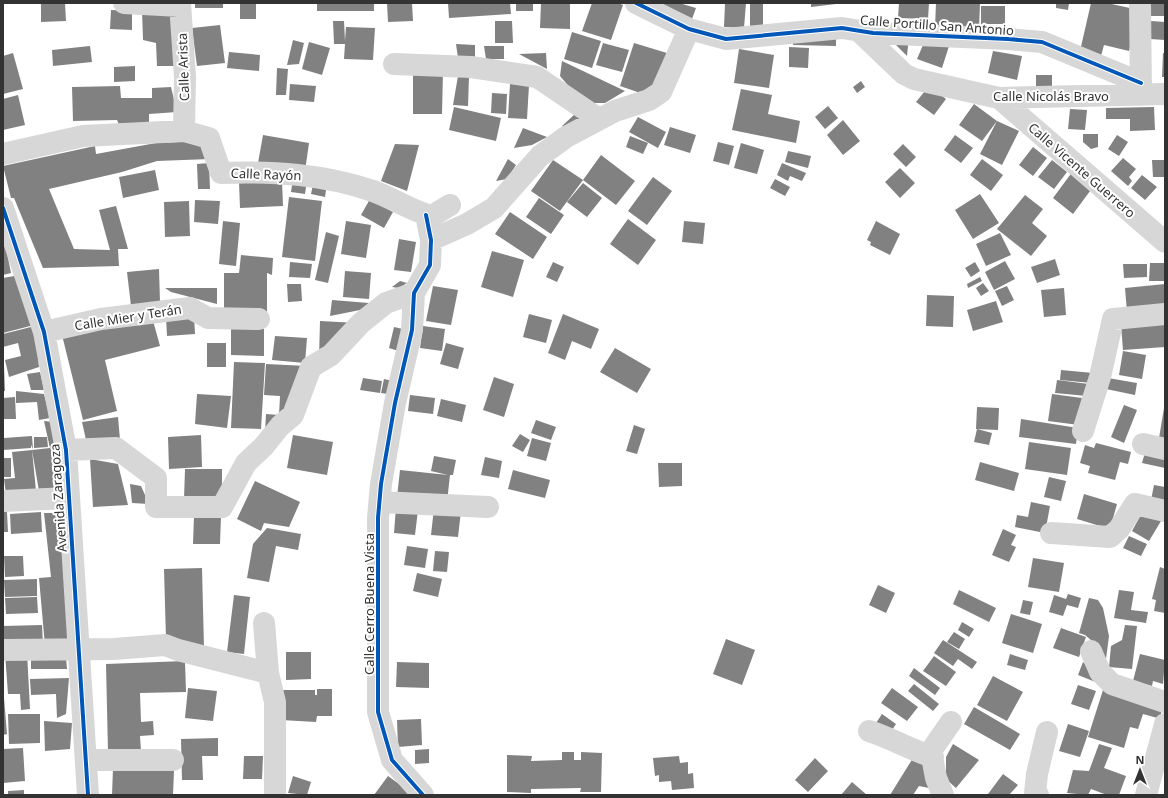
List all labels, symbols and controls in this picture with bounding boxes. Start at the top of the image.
street label: Calle Portillo San Antonio [860,11,1015,39]
street label: Calle Arista [173,33,193,101]
street label: Calle Nicolás Bravo [993,87,1109,105]
street label: Calle Vicente Guerrero [1025,118,1140,222]
street label: Calle Rayón [230,164,302,184]
street label: Calle Mier y Terán [73,300,183,334]
street label: Avenida Zaragoza [45,443,71,553]
street label: Calle Cerro Buena Vista [360,533,378,675]
north arrow [1120,750,1160,790]
text: N [1136,752,1144,767]

